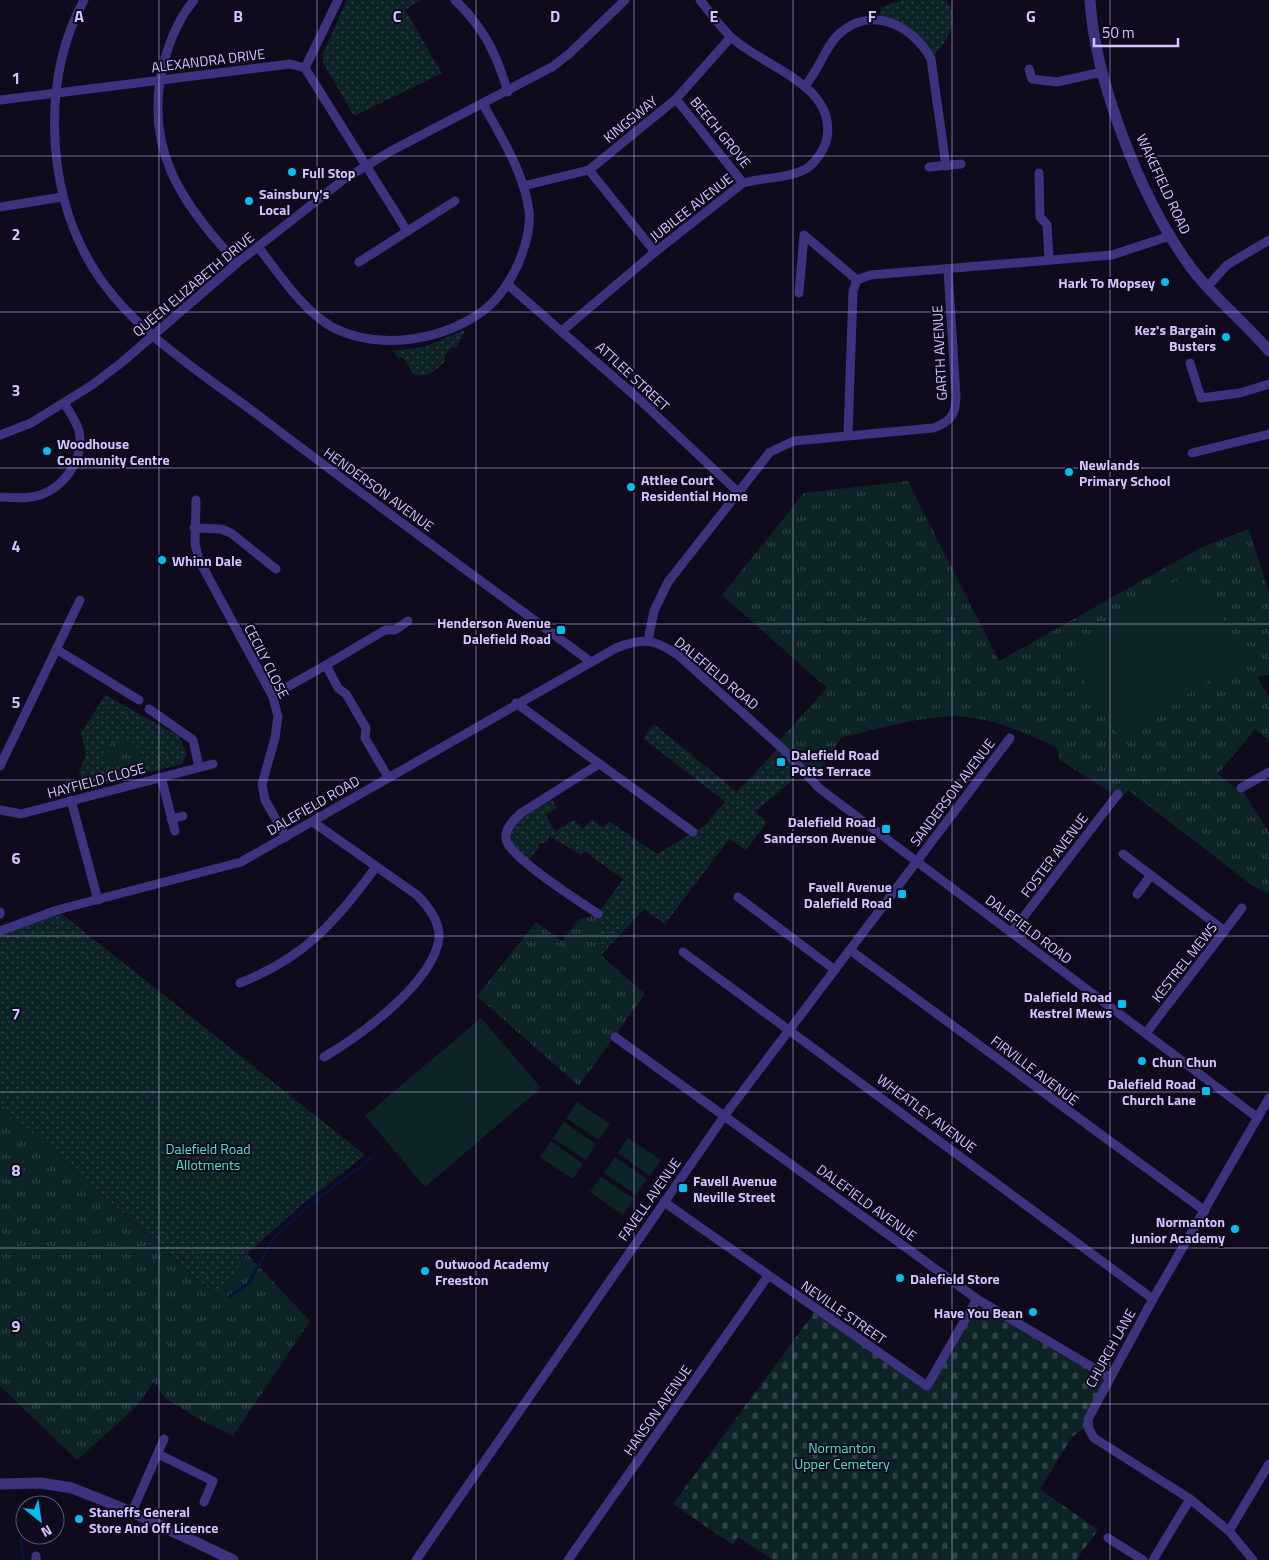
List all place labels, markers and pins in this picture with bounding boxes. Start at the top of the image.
place label: Full Stop [302,162,356,183]
marker: Full Stop [286,166,298,178]
place label: Sainsbury's Local [259,183,330,220]
marker: Sainsbury's Local [243,195,255,207]
place label: Hark To Mopsey [1058,272,1155,293]
marker: Hark To Mopsey [1159,276,1171,288]
place label: Kez's Bargain Busters [1135,319,1216,356]
marker: Kez's Bargain Busters [1220,331,1232,343]
place label: Woodhouse Community Centre [57,433,170,470]
marker: Woodhouse Community Centre [41,445,53,457]
place label: Newlands Primary School [1079,454,1171,491]
marker: Newlands Primary School [1063,466,1075,478]
place label: Attlee Court Residential Home [641,469,748,506]
marker: Attlee Court Residential Home [625,481,637,493]
place label: Whinn Dale [172,550,242,571]
marker: Whinn Dale [156,554,168,566]
place label: Henderson Avenue Dalefield Road [437,612,551,649]
marker: Henderson Avenue Dalefield Road [555,624,567,636]
place label: Dalefield Road Potts Terrace [791,744,879,781]
marker: Dalefield Road Potts Terrace [775,756,787,768]
place label: Dalefield Road Sanderson Avenue [764,811,876,848]
marker: Dalefield Road Sanderson Avenue [880,823,892,835]
place label: Favell Avenue Dalefield Road [804,876,892,913]
marker: Favell Avenue Dalefield Road [896,888,908,900]
place label: Dalefield Road Kestrel Mews [1024,986,1112,1023]
marker: Dalefield Road Kestrel Mews [1116,998,1128,1010]
place label: Chun Chun [1152,1051,1217,1072]
marker: Chun Chun [1136,1055,1148,1067]
place label: Dalefield Road Church Lane [1108,1073,1196,1110]
marker: Dalefield Road Church Lane [1200,1085,1212,1097]
place label: Favell Avenue Neville Street [693,1170,777,1207]
marker: Favell Avenue Neville Street [677,1182,689,1194]
place label: Normanton Junior Academy [1131,1211,1225,1248]
marker: Normanton Junior Academy [1229,1223,1241,1235]
place label: Outwood Academy Freeston [435,1253,549,1290]
marker: Outwood Academy Freeston [419,1265,431,1277]
place label: Dalefield Store [910,1268,1000,1289]
marker: Dalefield Store [894,1272,906,1284]
place label: Have You Bean [934,1302,1023,1323]
marker: Have You Bean [1027,1306,1039,1318]
place label: Staneffs General Store And Off Licence [89,1501,218,1538]
marker: Staneffs General Store And Off Licence [73,1513,85,1525]

